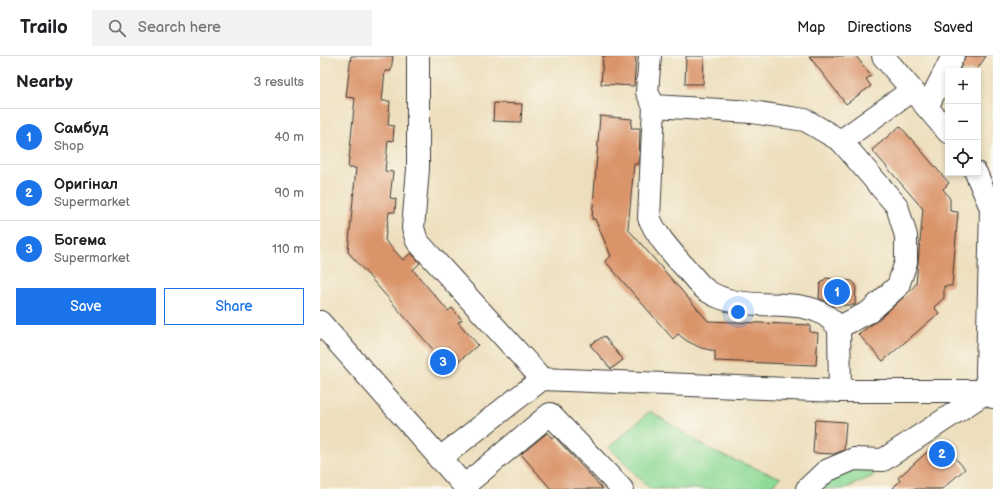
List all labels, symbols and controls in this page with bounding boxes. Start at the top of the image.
search box [92,10,372,46]
text: Trailo [20,16,68,39]
icon: search [106,17,128,39]
text: Search here [138,18,221,37]
text: Map [797,19,825,36]
text: Directions [847,19,912,36]
text: Saved [934,19,973,36]
map controls [945,68,981,176]
button: + [945,68,981,104]
text: Nearby [16,72,73,92]
text: 3 results [253,74,304,90]
button: − [945,104,981,140]
text: Самбуд [54,119,108,138]
text: 1 [26,129,32,145]
text: 40 m [274,129,304,145]
text: Shop [54,138,84,154]
button: locate [945,140,981,176]
text: Оригінал [54,175,118,194]
text: 2 [25,185,33,201]
text: 90 m [275,185,304,201]
text: Supermarket [54,194,130,210]
text: Богема [54,231,106,250]
text: 3 [25,241,33,257]
text: 110 m [272,241,304,257]
text: Supermarket [54,250,130,266]
pin: 1 [824,277,850,307]
button: Save [16,288,156,325]
button: Share [164,288,304,325]
your location [728,302,748,322]
pin: 3 [430,347,456,377]
pin: 2 [929,439,955,469]

